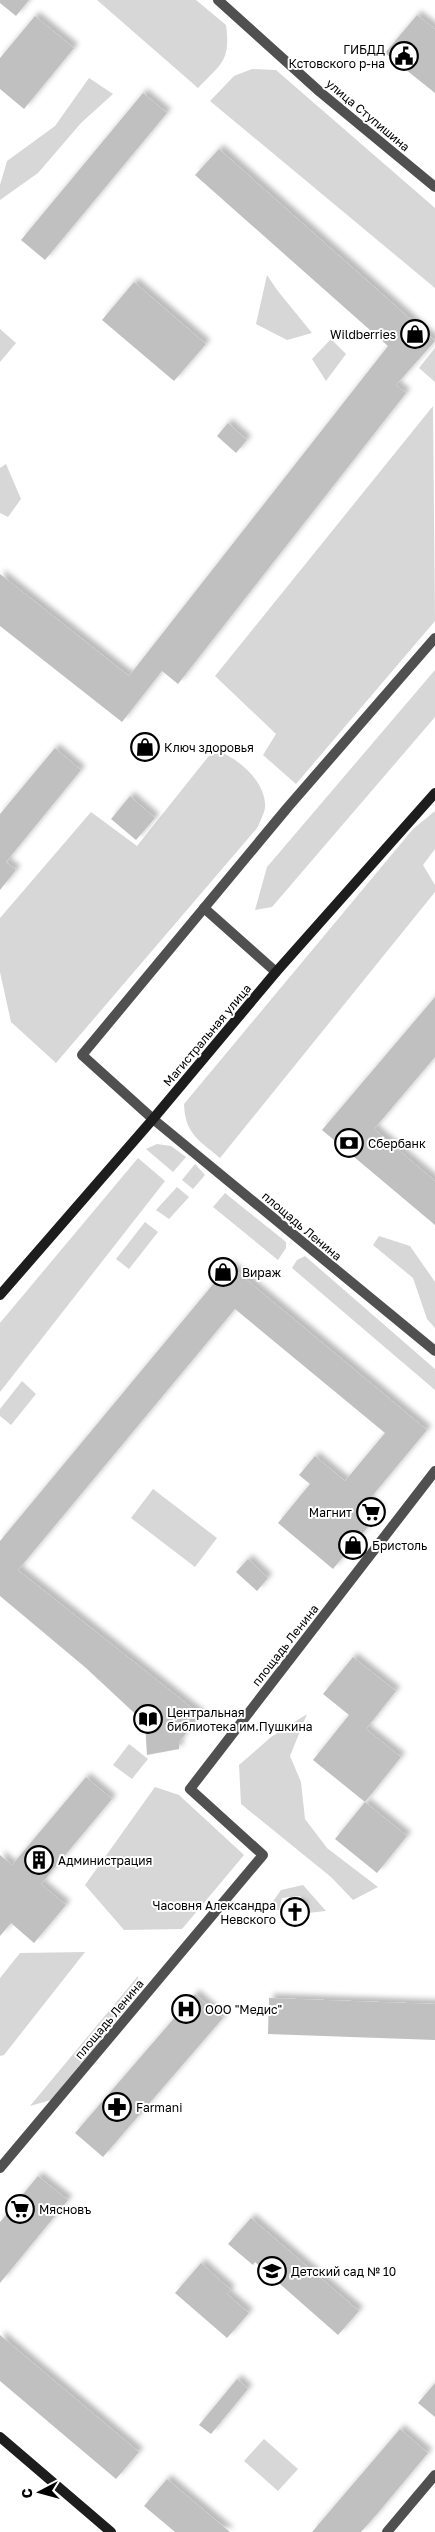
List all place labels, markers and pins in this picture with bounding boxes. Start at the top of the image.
public building icon: ГИБДД Кстовского р-на [389,41,419,71]
place label: ГИБДД Кстовского р-на [289,42,385,71]
shop icon: Wildberries [400,319,430,349]
place label: Wildberries [330,327,396,342]
shop icon: Ключ здоровья [130,732,160,762]
place label: Ключ здоровья [164,740,254,755]
bank icon: Сбербанк [334,1128,364,1158]
place label: Сбербанк [368,1136,426,1151]
shop icon: Вираж [208,1257,238,1287]
place label: Вираж [242,1265,282,1280]
supermarket icon: Магнит [356,1497,386,1527]
place label: Магнит [309,1505,352,1520]
shop icon: Бристоль [338,1530,368,1560]
place label: Бристоль [372,1538,427,1553]
library icon: Центральная библиотека им.Пушкина [133,1704,163,1734]
place label: Центральная библиотека им.Пушкина [167,1705,313,1734]
building icon: Администрация [24,1845,54,1875]
place label: Администрация [58,1853,152,1868]
church icon: Часовня Александра Невского [280,1897,310,1927]
place label: Часовня Александра Невского [153,1898,276,1927]
hospital icon: ООО "Медис" [171,1994,201,2024]
place label: ООО "Медис" [205,2002,282,2017]
pharmacy icon: Farmani [102,2092,132,2122]
place label: Farmani [136,2100,182,2115]
supermarket icon: Мясновъ [5,2194,35,2224]
place label: Мясновъ [39,2202,91,2217]
school or university icon: Детский сад № 10 [257,2256,287,2286]
place label: Детский сад № 10 [291,2264,396,2279]

